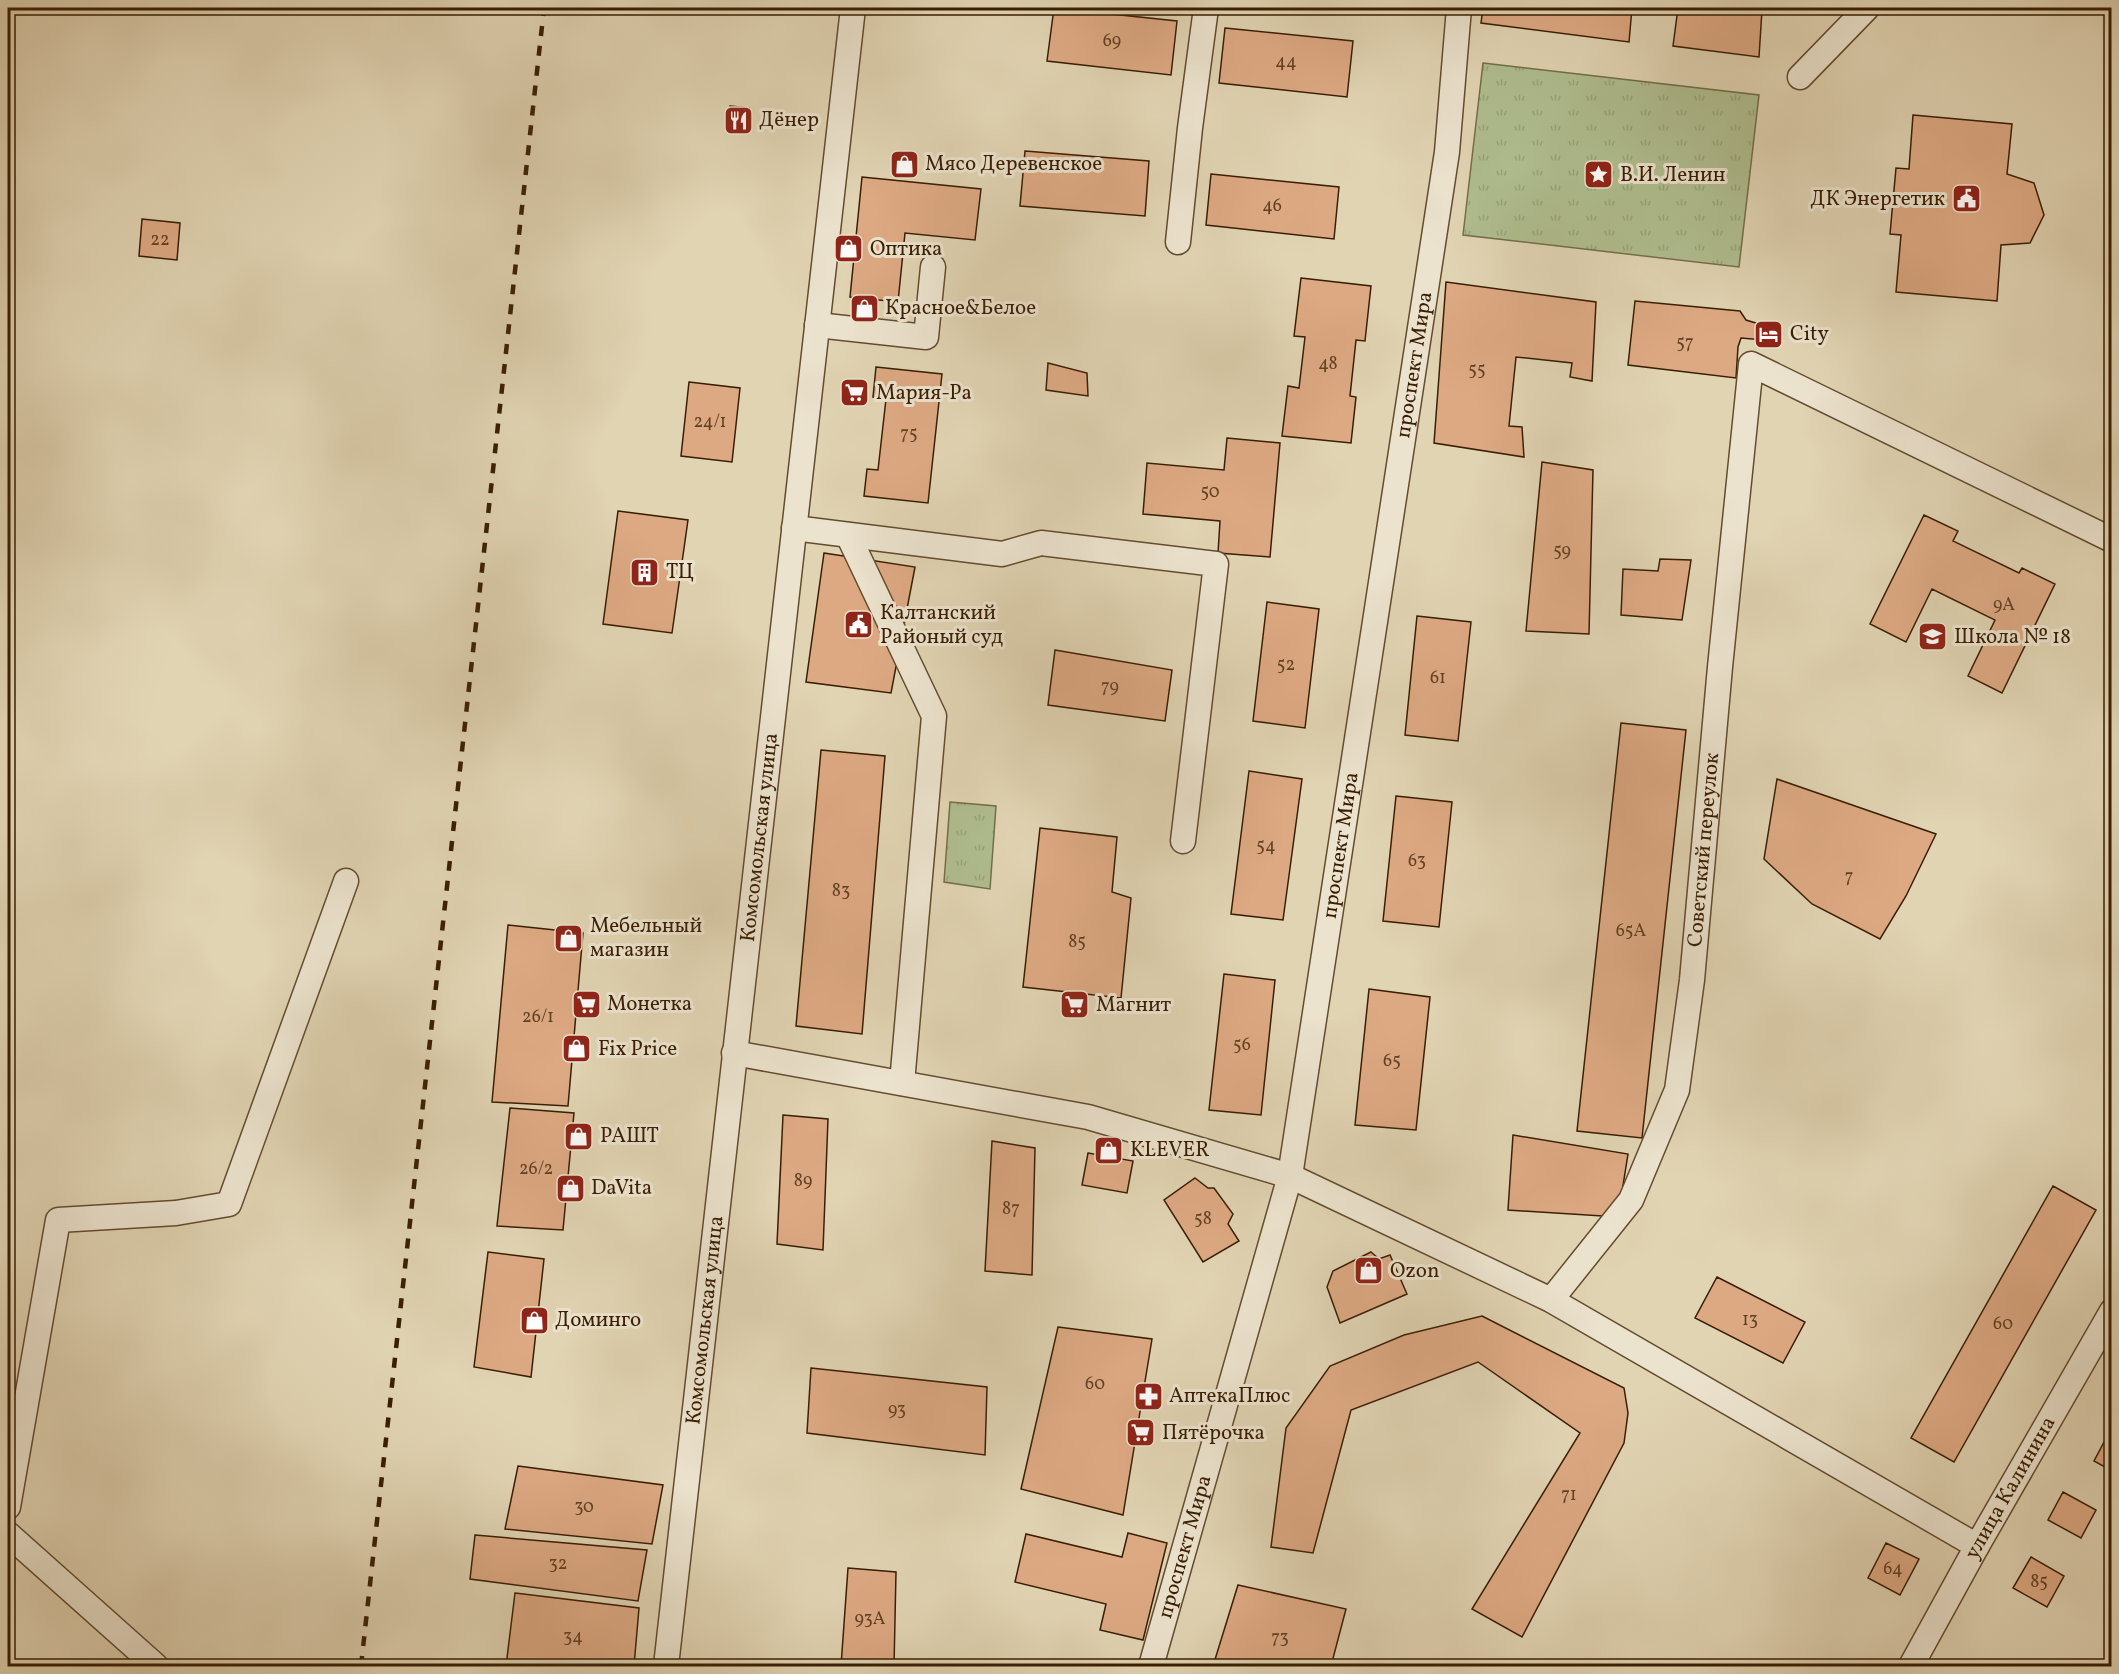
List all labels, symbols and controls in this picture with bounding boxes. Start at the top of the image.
house number: 69 [1103,29,1121,54]
house number: 44 [1275,50,1297,75]
restaurant icon: Дёнер [722,104,754,136]
place label: Дёнер [759,106,819,135]
shop icon: Мясо Деревенское [888,148,920,180]
place label: Мясо Деревенское [925,150,1102,179]
place icon: В.И. Ленин [1583,159,1615,191]
place label: В.И. Ленин [1620,161,1726,190]
public building icon: ДК Энергетик [1950,183,1982,215]
place label: ДК Энергетик [1810,185,1945,214]
house number: 46 [1262,194,1282,219]
house number: 22 [150,228,170,253]
shop icon: Оптика [833,233,865,265]
place label: Оптика [870,235,942,264]
street label: проспект Мира [1389,290,1440,440]
shop icon: Красное&Белое [848,292,880,324]
place label: Красное&Белое [885,294,1036,323]
hotel icon: City [1753,318,1785,350]
place label: City [1790,320,1829,349]
house number: 57 [1676,331,1694,356]
house number: 48 [1318,352,1338,377]
house number: 55 [1468,358,1486,383]
supermarket icon: Мария-Ра [839,377,871,409]
place label: Мария-Ра [876,379,972,408]
house number: 24/1 [694,410,726,435]
house number: 75 [900,422,918,447]
house number: 50 [1200,480,1220,505]
house number: 59 [1553,539,1571,564]
building icon: ТЦ [629,556,661,588]
place label: ТЦ [666,558,694,587]
house number: 9А [1993,593,2015,618]
place label: Калтанский Районый суд [880,599,1003,652]
public building icon: Калтанский Районый суд [843,609,875,641]
school or university icon: Школа № 18 [1917,621,1949,653]
place label: Школа № 18 [1954,623,2071,652]
house number: 52 [1277,653,1295,678]
house number: 61 [1430,666,1446,691]
house number: 79 [1101,675,1119,700]
street label: Комсомольская улица [733,731,786,943]
street label: Советский переулок [1681,751,1727,948]
street label: проспект Мира [1315,770,1366,920]
house number: 54 [1256,834,1276,859]
house number: 63 [1408,849,1426,874]
house number: 7 [1845,865,1853,890]
house number: 83 [832,879,850,904]
place label: Мебельный магазин [590,912,702,965]
house number: 65А [1616,919,1647,944]
shop icon: Мебельный магазин [553,922,585,954]
house number: 85 [1068,930,1086,955]
supermarket icon: Монетка [570,988,602,1020]
supermarket icon: Магнит [1059,989,1091,1021]
place label: Монетка [607,990,692,1019]
place label: Магнит [1096,991,1172,1020]
house number: 26/1 [522,1005,554,1030]
shop icon: Fix Price [561,1033,593,1065]
house number: 56 [1233,1033,1251,1058]
place label: Fix Price [598,1035,677,1064]
house number: 65 [1383,1049,1401,1074]
shop icon: РАШТ [563,1120,595,1152]
place label: РАШТ [600,1122,659,1151]
shop icon: KLEVER [1093,1134,1125,1166]
place label: KLEVER [1130,1136,1210,1165]
house number: 26/2 [519,1157,553,1182]
house number: 89 [794,1169,812,1194]
shop icon: DaVita [554,1172,586,1204]
place label: DaVita [591,1174,652,1203]
house number: 87 [1002,1197,1020,1222]
house number: 58 [1194,1207,1212,1232]
street label: Комсомольская улица [679,1214,731,1426]
shop icon: Ozon [1353,1255,1385,1287]
place label: Ozon [1390,1257,1440,1286]
shop icon: Доминго [518,1304,550,1336]
place label: Доминго [555,1306,641,1335]
house number: 13 [1742,1308,1758,1333]
house number: 60 [1993,1312,2013,1337]
house number: 60 [1085,1372,1105,1397]
pharmacy icon: АптекаПлюс [1132,1380,1164,1412]
place label: АптекаПлюс [1169,1382,1290,1411]
house number: 93 [888,1398,906,1423]
street label: улица Калинина [1958,1411,2063,1565]
supermarket icon: Пятёрочка [1125,1417,1157,1449]
place label: Пятёрочка [1162,1419,1265,1448]
street label: проспект Мира [1151,1472,1219,1622]
house number: 71 [1561,1483,1577,1508]
house number: 30 [574,1495,594,1520]
house number: 32 [549,1552,567,1577]
house number: 64 [1883,1557,1903,1582]
house number: 85 [2030,1570,2048,1595]
house number: 93А [855,1607,886,1632]
house number: 34 [563,1625,583,1650]
house number: 73 [1271,1626,1289,1651]

